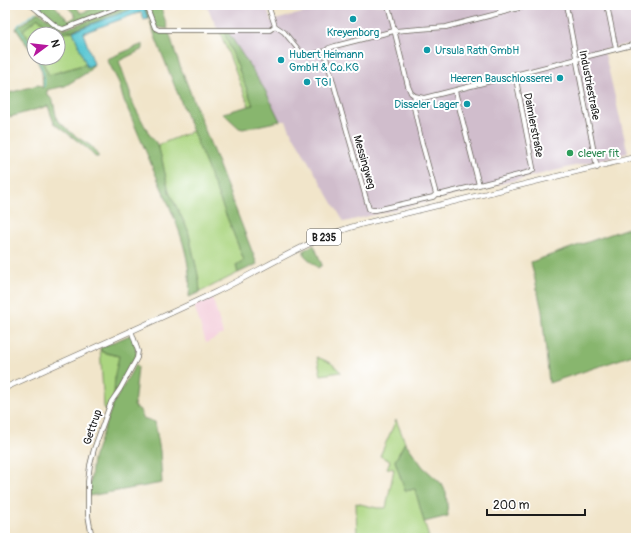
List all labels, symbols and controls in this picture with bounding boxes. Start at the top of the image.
marker: Kreyenborg [348,14,358,24]
north arrow [26,26,66,66]
place label: Kreyenborg [327,26,380,39]
text: N [48,38,63,49]
place label: Ursula Rath GmbH [435,44,519,57]
marker: Ursula Rath GmbH [422,45,432,55]
place label: Hubert Heimann GmbH & Co.KG [289,48,364,74]
street label: Industriestraße [576,49,603,122]
marker: Hubert Heimann GmbH & Co.KG [276,55,286,65]
place label: Heeren Bauschlosserei [450,72,552,85]
marker: Heeren Bauschlosserei [555,73,565,83]
place label: TGI [315,76,332,89]
marker: TGI [302,77,312,87]
street label: Daimlerstraße [521,92,546,159]
place label: Disseler Lager [394,98,459,111]
marker: Disseler Lager [462,99,472,109]
street label: Messingweg [351,134,378,191]
place label: clever fit [578,147,620,160]
marker: clever fit [565,148,575,158]
road number: B 235 [307,229,341,245]
street label: Gettrup [80,408,105,446]
scale bar [487,491,585,517]
text: 200 m [493,498,530,513]

